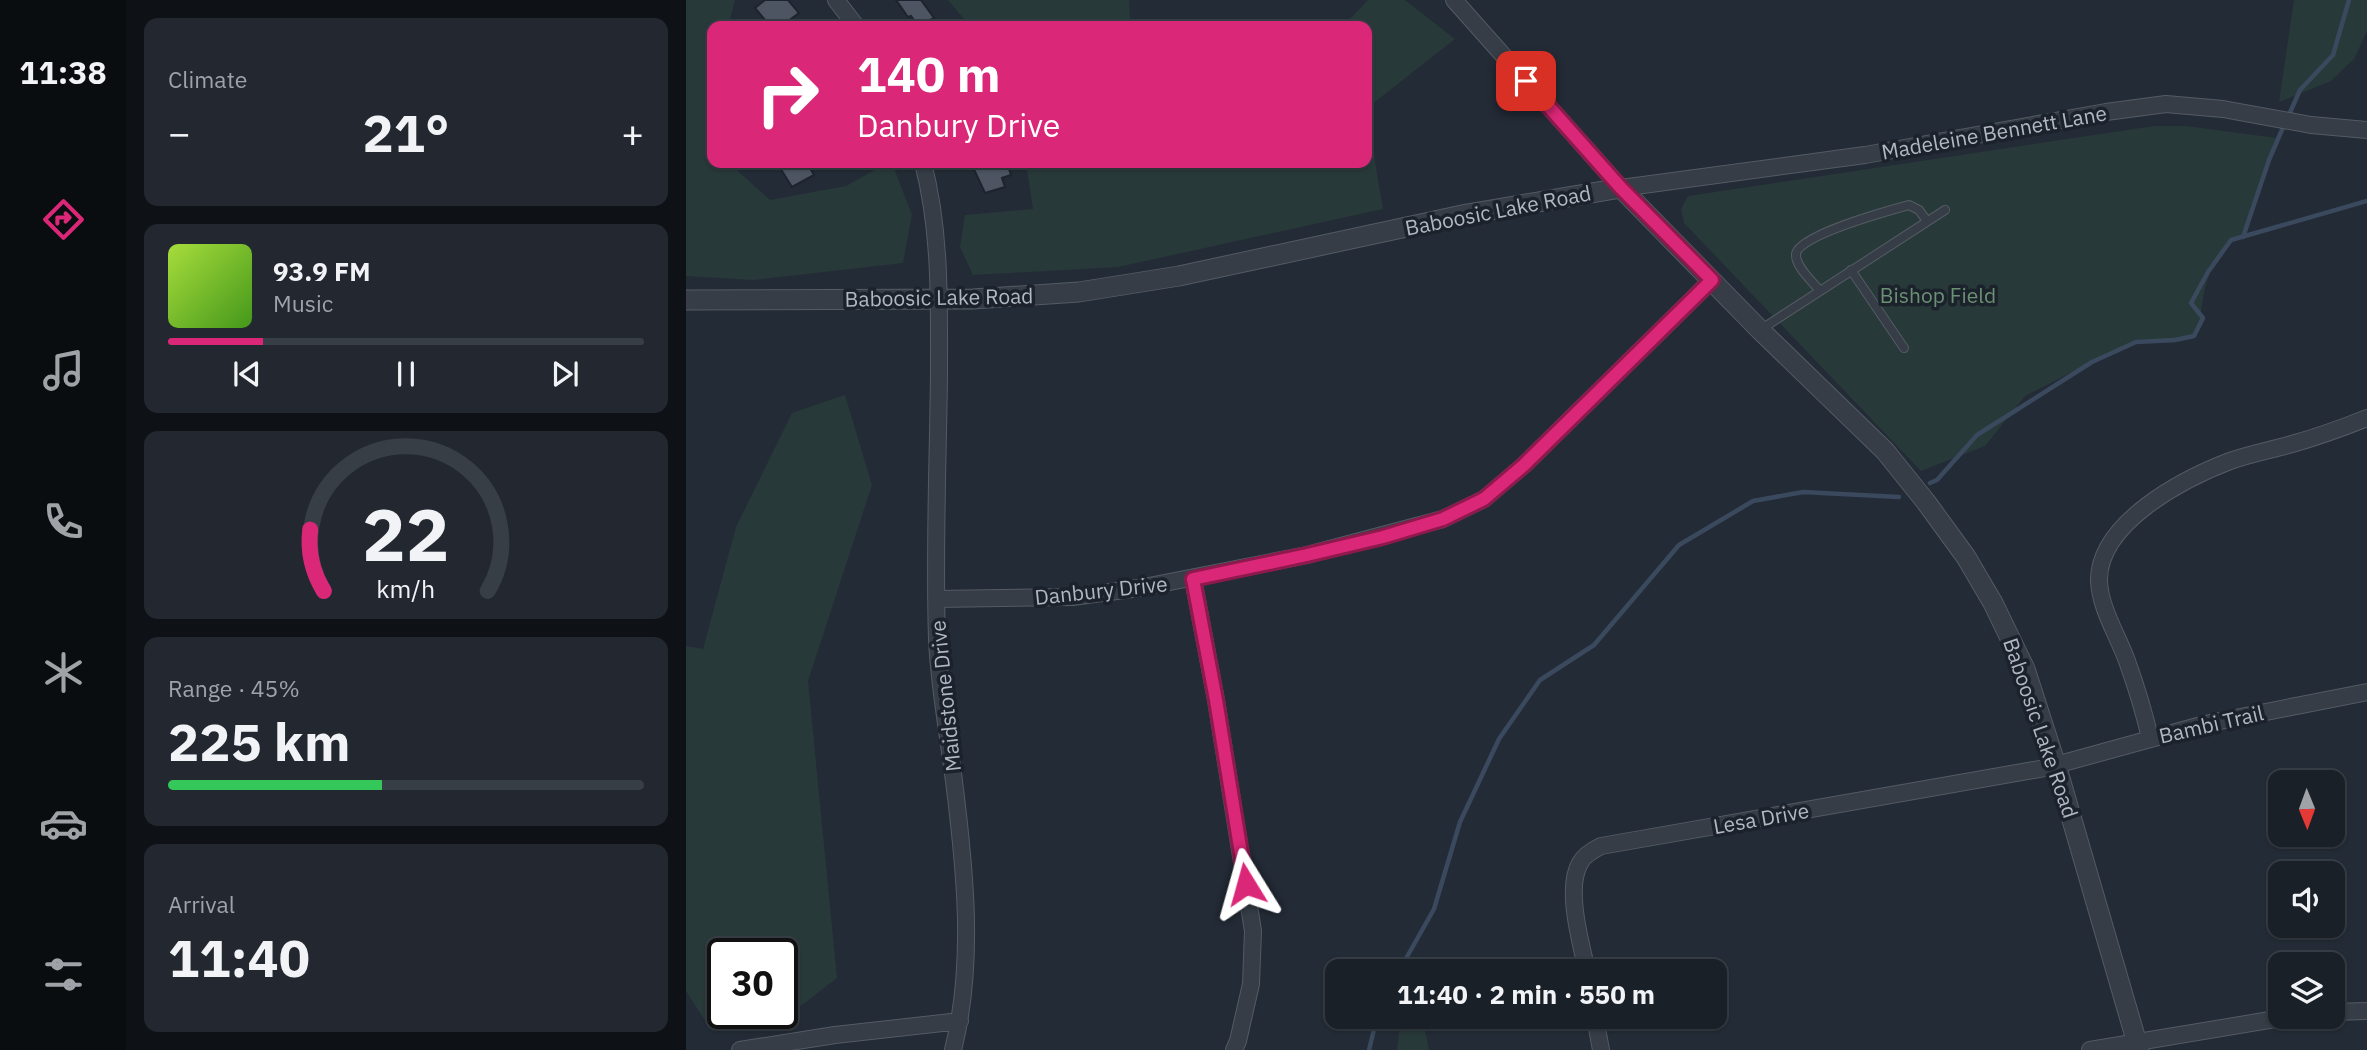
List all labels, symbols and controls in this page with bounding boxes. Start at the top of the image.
text: 140 m [857,42,1001,105]
icon: right [742,49,833,140]
text: 11:38 [19,51,107,93]
pin [1496,51,1556,111]
icon: arrive [1507,62,1545,100]
text: Climate [168,64,247,94]
street label: Madeleine Bennett Lane [1879,98,2109,166]
text: 21° [363,99,449,166]
text: Danbury Drive [857,104,1060,146]
text: − [168,108,191,157]
text: + [621,108,644,157]
street label: Baboosic Lake Road [1403,178,1593,242]
icon: directions [39,195,88,244]
text: 93.9 FM [273,254,371,288]
street label: Baboosic Lake Road [844,281,1034,313]
park label: Bishop Field [1880,281,1996,309]
text: Music [273,288,333,318]
icon: music [39,346,88,395]
icon: previous [228,355,266,393]
icon: pause [387,355,425,393]
icon: next [546,355,584,393]
text: 22 [362,486,450,581]
icon: phone [39,497,88,546]
street label: Danbury Drive [1033,569,1169,611]
text: km/h [377,572,435,605]
street label: Maidstone Drive [923,619,967,773]
street label: Baboosic Lake Road [1997,634,2085,822]
icon: climate [39,648,88,697]
text: Range · 45% [168,673,300,703]
street label: Bambi Trail [2156,698,2266,750]
text: 225 km [168,708,350,775]
north arrow [2268,770,2345,847]
map controls [2268,770,2345,1029]
street label: Lesa Drive [1711,796,1811,840]
icon: car [39,799,88,848]
position arrow [1209,847,1283,921]
button: sound [2268,861,2345,938]
text: Arrival [168,889,235,919]
text: 11:40 [168,924,310,991]
speed limit sign: 30 [707,938,798,1029]
icon: filters [39,950,88,999]
button: layers [2268,952,2345,1029]
text: 11:40 · 2 min · 550 m [1397,977,1655,1011]

